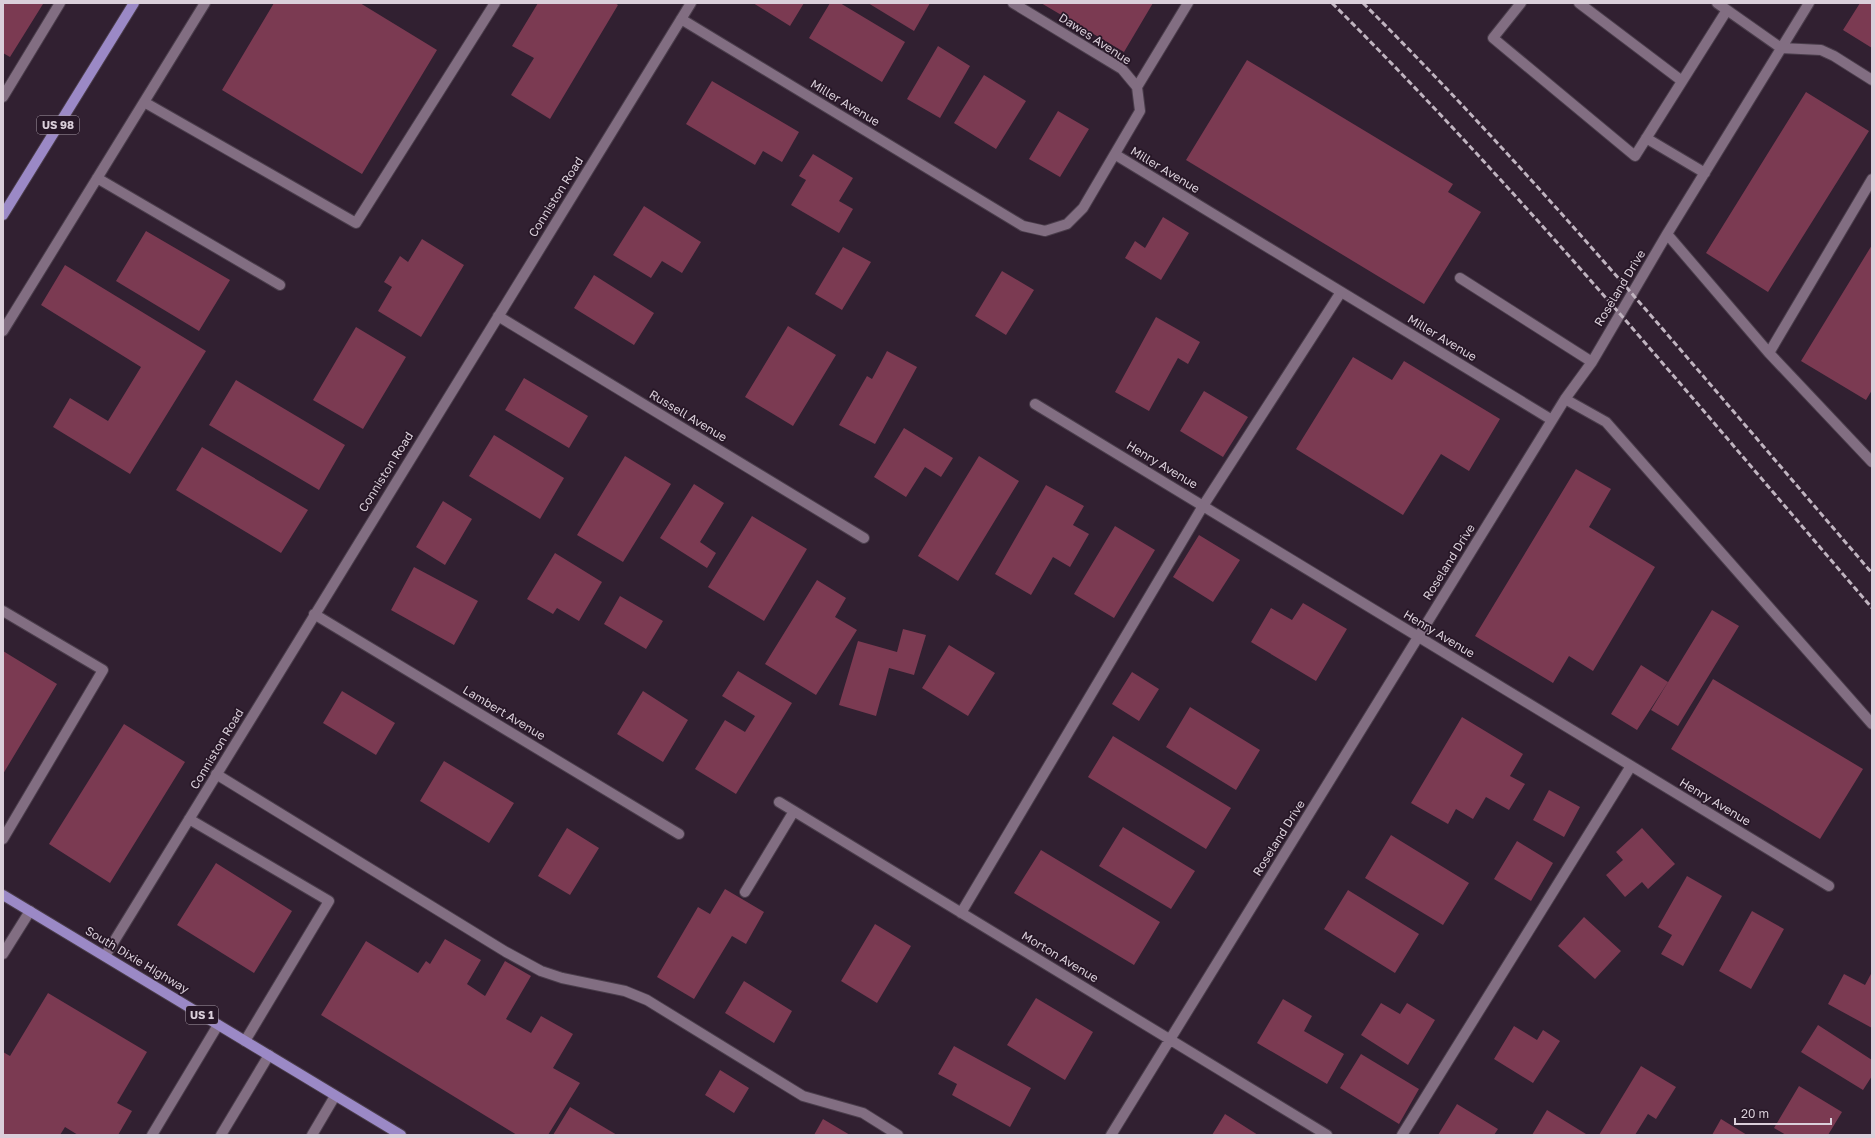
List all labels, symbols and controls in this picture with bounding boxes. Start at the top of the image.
street label: Dawes Avenue [1056,10,1134,68]
street label: Miller Avenue [808,76,883,129]
road number: US 98 [37,116,79,134]
street label: Miller Avenue [1128,143,1203,196]
street label: Conniston Road [525,154,586,240]
street label: Roseland Drive [1591,247,1648,329]
street label: Miller Avenue [1405,311,1480,364]
street label: Russell Avenue [647,387,730,445]
street label: Conniston Road [355,429,416,515]
street label: Henry Avenue [1124,437,1201,492]
street label: Roseland Drive [1419,521,1478,602]
street label: Henry Avenue [1401,606,1478,661]
street label: Lambert Avenue [460,682,548,743]
street label: Conniston Road [187,706,247,792]
street label: Henry Avenue [1677,774,1754,829]
street label: Roseland Drive [1249,797,1308,878]
street label: South Dixie Highway [83,923,192,997]
street label: Morton Avenue [1019,928,1102,985]
road number: US 1 [186,1006,218,1024]
scale bar [1735,1100,1831,1126]
text: 20 m [1741,1106,1769,1121]

